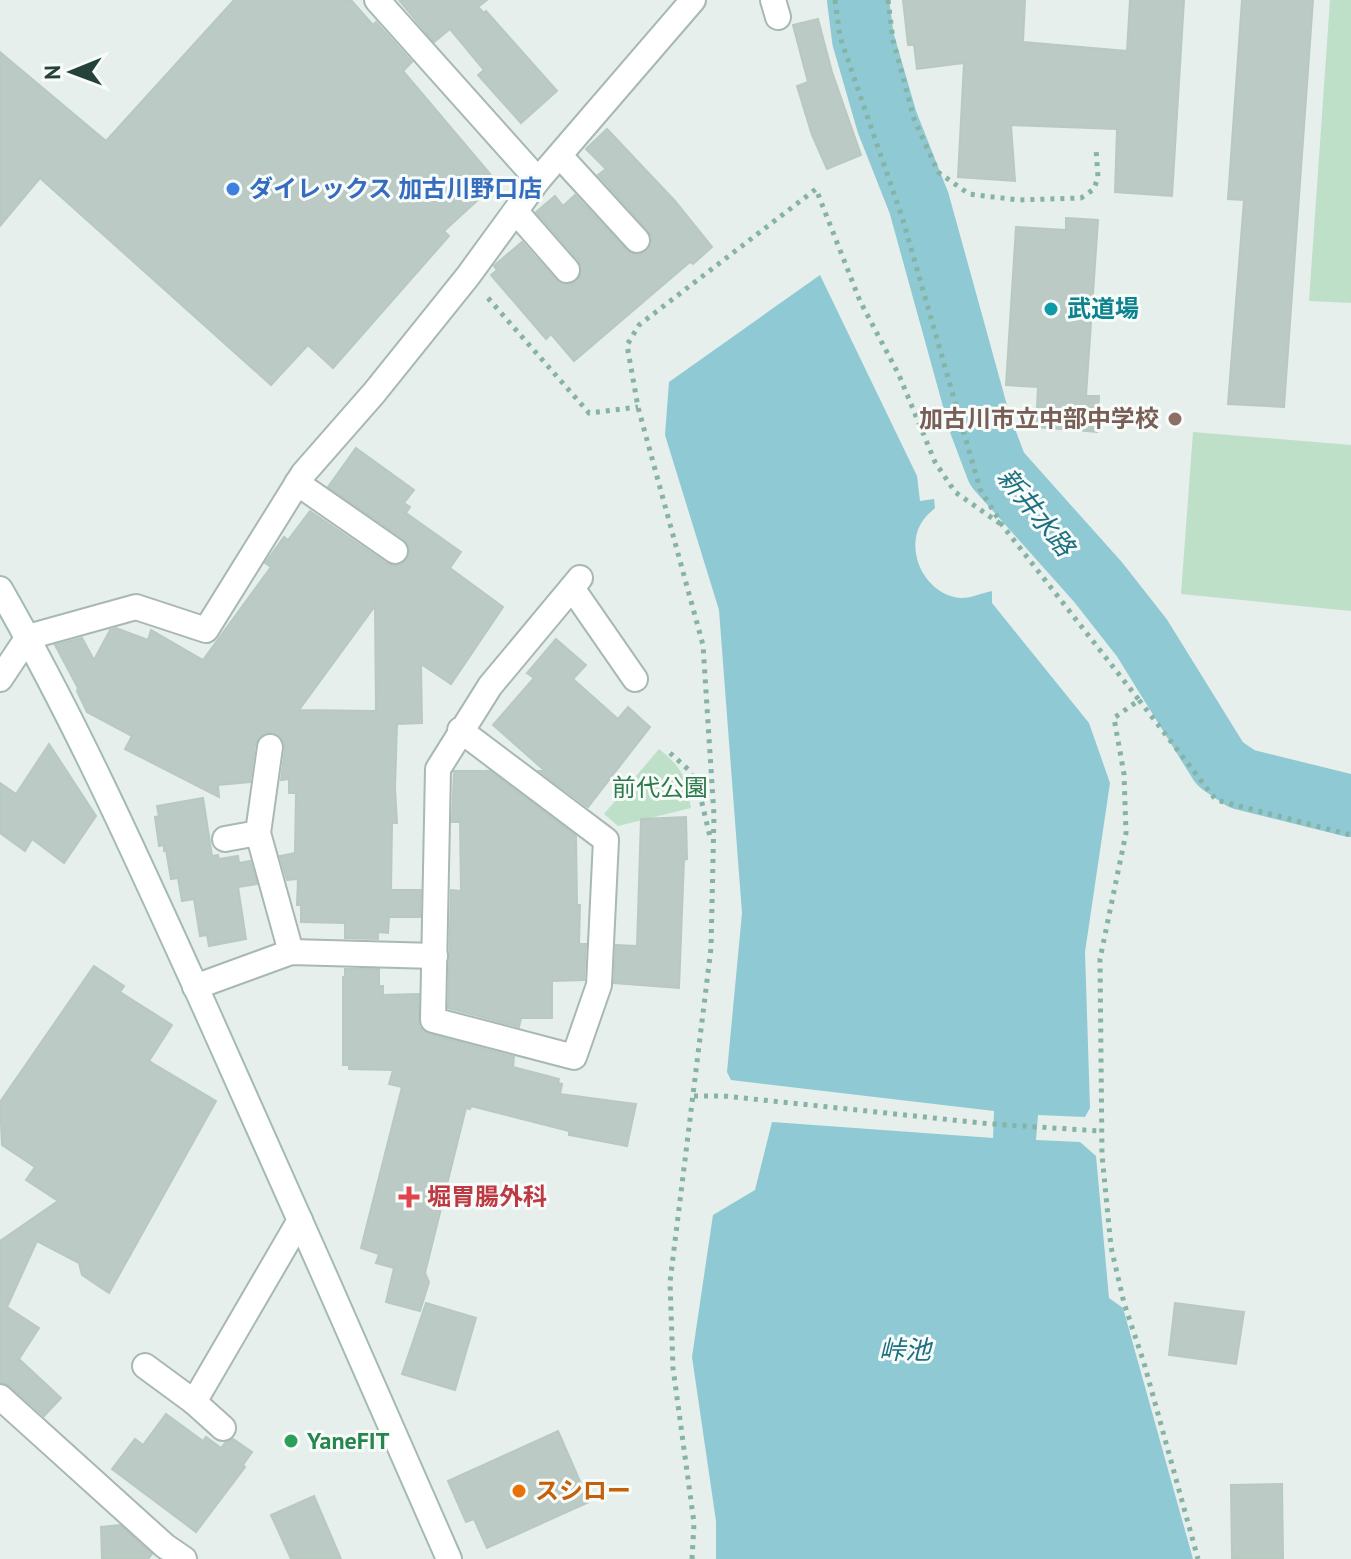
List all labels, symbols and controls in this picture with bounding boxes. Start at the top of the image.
north arrow [32,32,112,112]
text: N [38,65,66,80]
place label: ダイレックス 加古川野口店 [249,173,542,204]
marker: ダイレックス 加古川野口店 [224,180,242,198]
place label: 武道場 [1067,293,1139,324]
marker: 武道場 [1042,300,1060,318]
place label: 加古川市立中部中学校 [919,403,1159,434]
marker: 加古川市立中部中学校 [1166,410,1184,428]
water label: 新井水路 [991,461,1083,564]
park label: 前代公園 [612,772,708,803]
place label: 堀胃腸外科 [427,1181,547,1212]
marker: 堀胃腸外科 [398,1186,420,1208]
water label: 峠池 [879,1333,934,1366]
place label: YaneFIT [306,1425,390,1456]
marker: YaneFIT [282,1432,300,1450]
place label: スシロー [535,1475,631,1506]
marker: スシロー [510,1482,528,1500]

